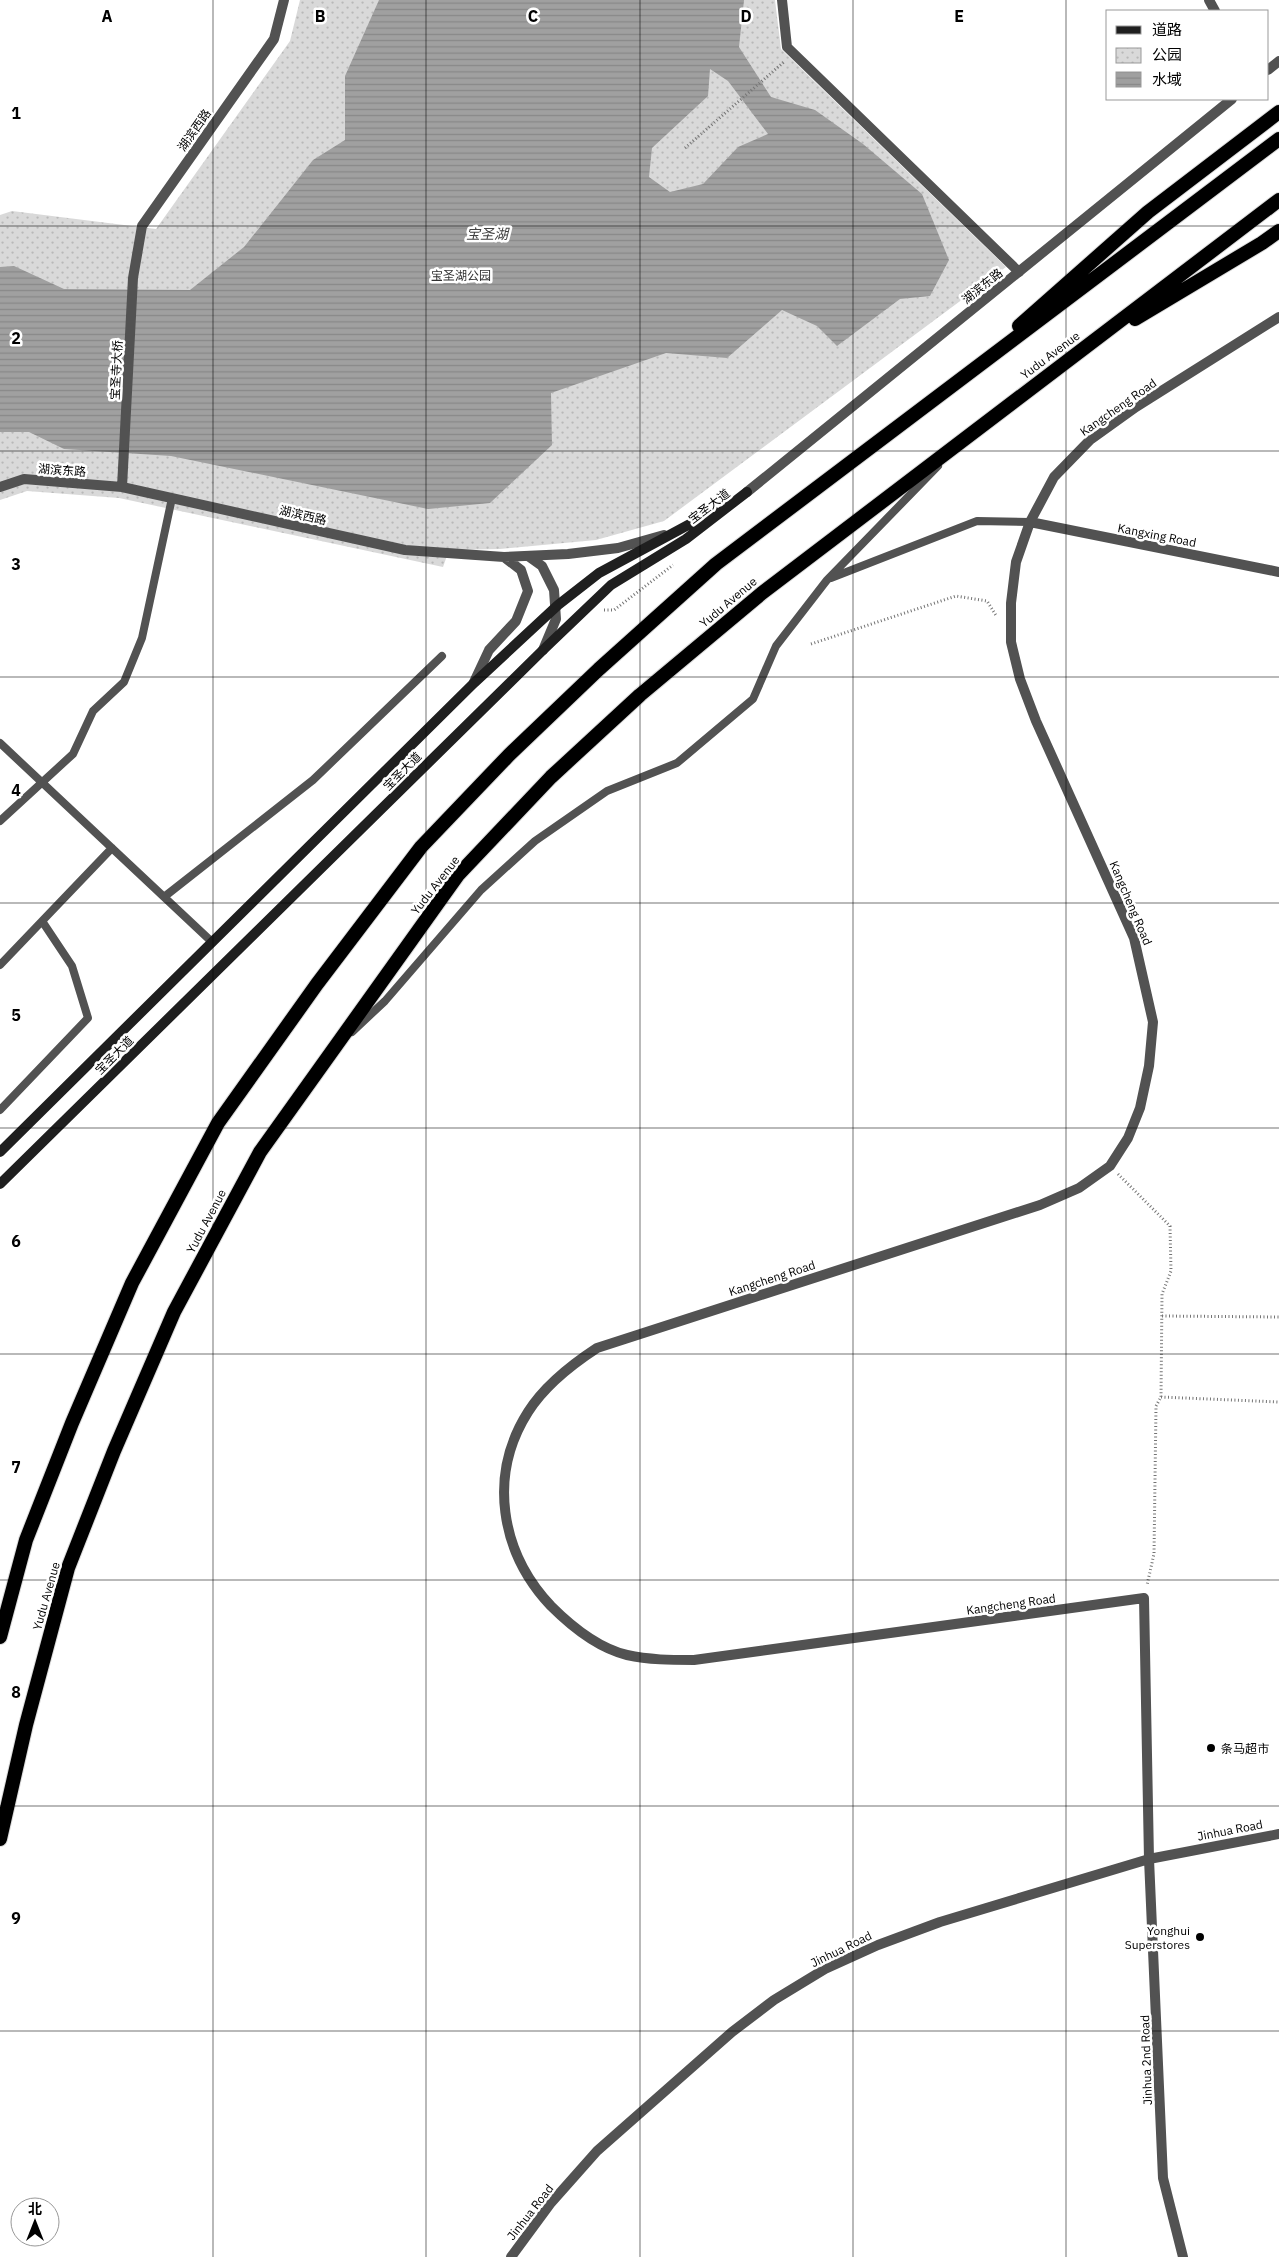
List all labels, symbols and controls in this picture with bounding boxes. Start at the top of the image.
text: A [102,6,113,26]
text: B [315,6,326,26]
text: C [528,6,538,26]
text: D [740,6,752,26]
text: E [954,6,964,26]
legend [1106,10,1269,100]
text: 道路 [1152,20,1182,39]
text: 公园 [1152,45,1182,64]
text: 水域 [1152,70,1182,89]
text: 1 [11,103,21,123]
street label: 湖滨西路 [174,106,214,154]
water label: 宝圣湖 [466,225,510,243]
street label: 湖滨东路 [959,265,1005,307]
park label: 宝圣湖公园 [431,268,491,283]
text: 2 [11,328,21,348]
street label: Yudu Avenue [1017,328,1083,382]
street label: 宝圣寺大桥 [107,340,125,400]
street label: Kangcheng Road [1077,375,1159,439]
street label: 湖滨东路 [38,461,86,479]
street label: 宝圣大道 [685,486,733,526]
street label: 湖滨西路 [278,502,328,528]
street label: Kangxing Road [1116,520,1198,550]
text: 3 [11,554,21,574]
street label: Yudu Avenue [696,573,760,630]
street label: 宝圣大道 [380,749,424,793]
text: 4 [11,780,21,800]
street label: Yudu Avenue [407,852,463,917]
street label: Kangcheng Road [1107,859,1155,947]
text: 5 [11,1005,21,1025]
street label: 宝圣大道 [92,1033,136,1077]
street label: Yudu Avenue [183,1186,229,1256]
text: 6 [11,1231,21,1251]
street label: Kangcheng Road [727,1257,817,1299]
text: 7 [11,1457,21,1477]
street label: Yudu Avenue [29,1560,63,1632]
street label: Kangcheng Road [965,1590,1057,1618]
text: 8 [11,1682,21,1702]
place label: 条马超市 [1221,1741,1269,1756]
marker: 条马超市 [1205,1742,1217,1754]
street label: Jinhua Road [1196,1816,1264,1844]
text: 9 [11,1908,21,1928]
place label: Yonghui Superstores [1125,1923,1190,1952]
street label: Jinhua Road [808,1928,874,1970]
marker: Yonghui Superstores [1194,1931,1206,1943]
street label: Jinhua 2nd Road [1137,2015,1155,2105]
street label: Jinhua Road [504,2181,556,2243]
north arrow [10,2197,60,2247]
text: 北 [28,2200,42,2218]

